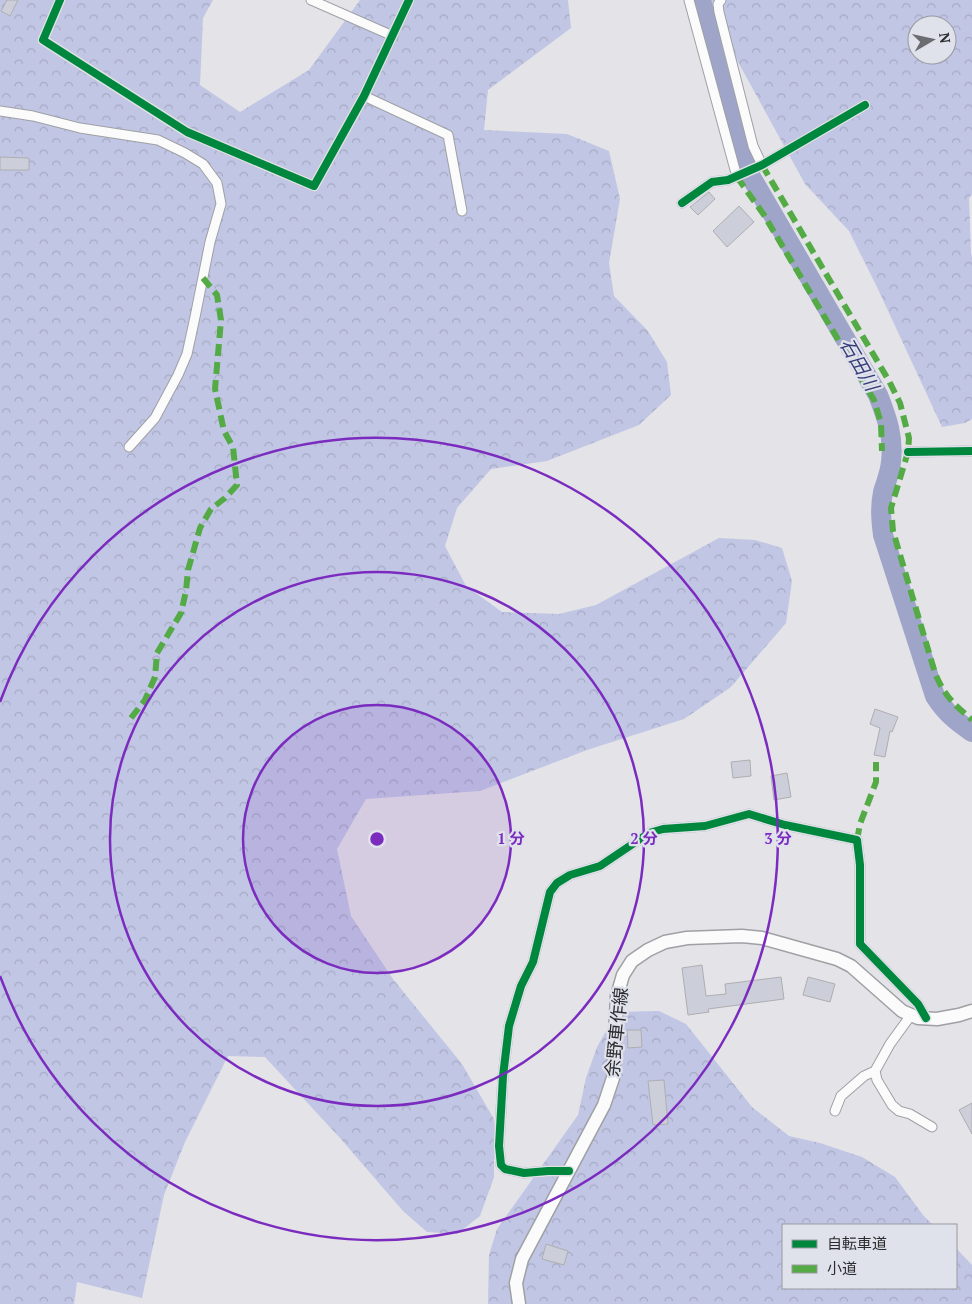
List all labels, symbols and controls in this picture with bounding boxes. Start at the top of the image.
north arrow [907,15,957,65]
text: N [935,31,956,45]
water label: 石田川 [835,333,886,397]
text: 1 分 [497,828,525,848]
text: 2 分 [630,828,658,848]
text: 3 分 [764,828,792,848]
centre of rings [368,830,386,848]
street label: 余野車作線 [599,986,633,1078]
legend [782,1224,957,1289]
text: 自転車道 [827,1233,887,1253]
text: 小道 [827,1258,857,1278]

